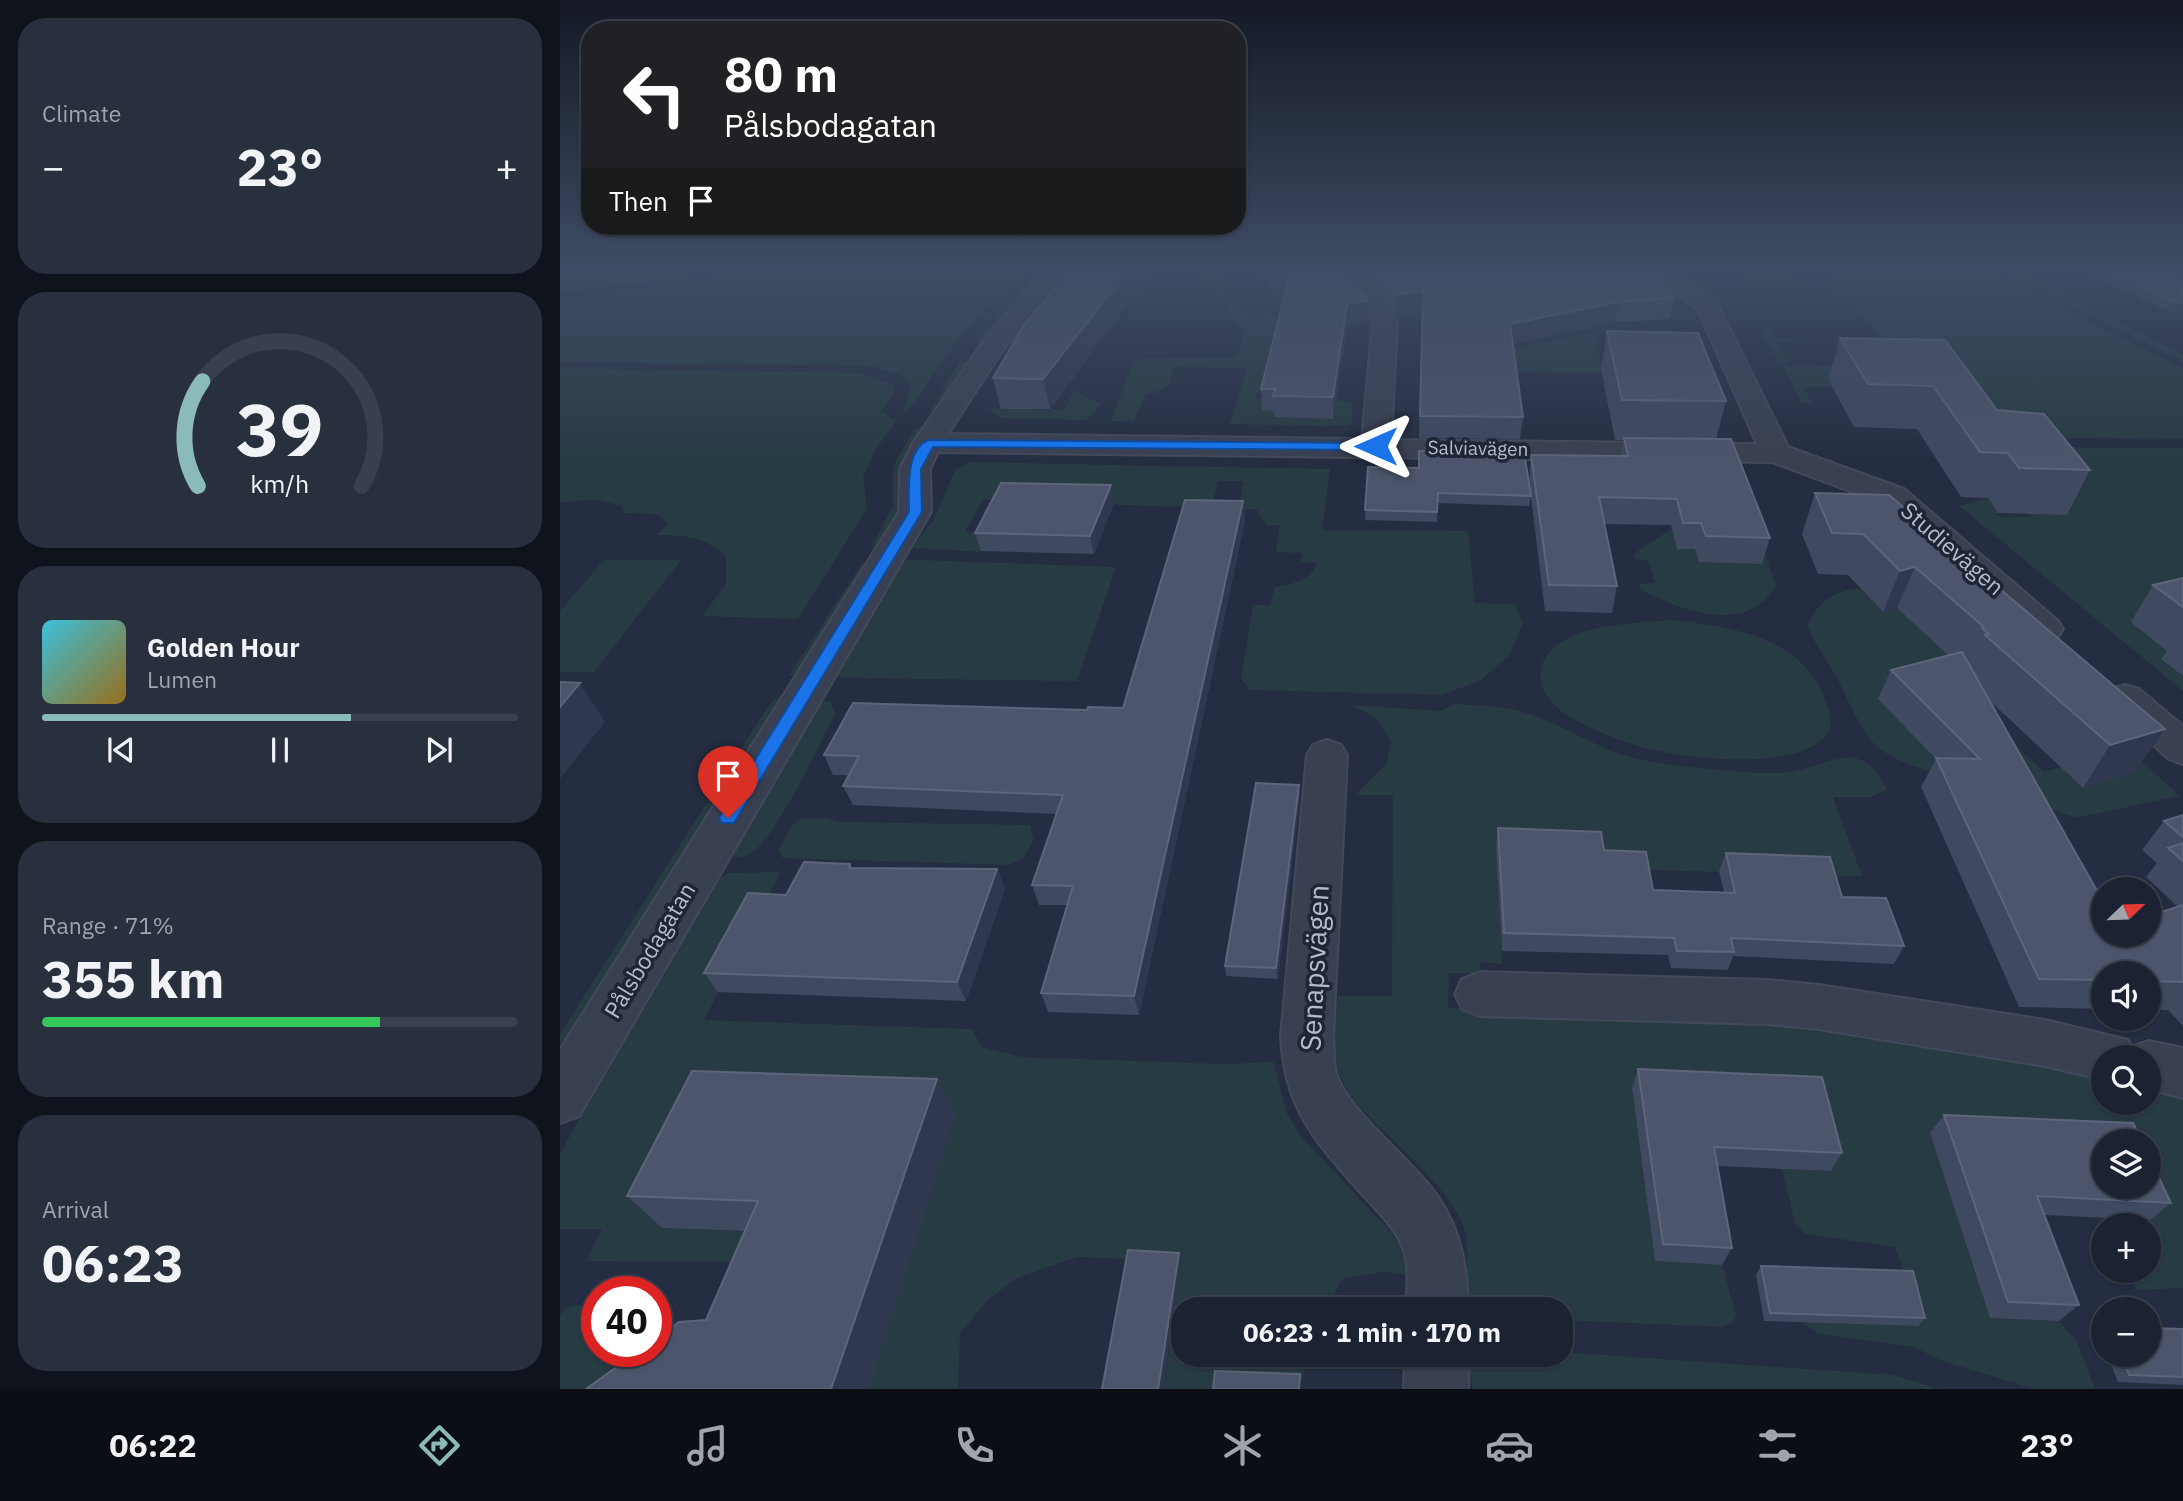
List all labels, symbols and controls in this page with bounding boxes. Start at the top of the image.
text: 80 m [724,42,838,105]
icon: left [609,49,700,140]
text: Climate [42,98,121,128]
text: Pålsbodagatan [724,104,937,146]
text: 23° [237,133,323,200]
text: − [42,142,65,191]
text: + [495,142,518,191]
icon: arrive [682,182,720,220]
text: Then [609,184,668,218]
text: 39 [236,382,324,477]
position arrow [1339,409,1413,483]
street label: Salviavägen [1427,435,1529,461]
text: km/h [251,467,309,500]
street label: Studievägen [1895,495,2011,601]
text: Golden Hour [147,630,300,664]
text: Lumen [147,664,217,694]
icon: previous [102,731,140,769]
icon: pause [261,731,299,769]
icon: next [420,731,458,769]
pin [698,746,758,818]
icon: arrive [709,757,747,795]
street label: Pålsbodagatan [597,877,701,1023]
north arrow [2091,877,2161,947]
map controls [2091,877,2161,1367]
street label: Senapsvägen [1291,884,1337,1052]
text: Range · 71% [42,910,174,940]
text: 355 km [42,945,224,1012]
button: sound [2091,961,2161,1031]
button: search [2091,1045,2161,1115]
button: layers [2091,1129,2161,1199]
text: Arrival [42,1194,109,1224]
button: + [2091,1213,2161,1283]
text: 06:23 [42,1229,184,1296]
speed limit sign: 40 [581,1276,672,1367]
button: − [2091,1297,2161,1367]
text: 06:23 · 1 min · 170 m [1243,1315,1501,1349]
icon: directions [415,1421,464,1470]
icon: music [683,1421,732,1470]
icon: phone [950,1421,999,1470]
icon: climate [1218,1421,1267,1470]
icon: car [1485,1421,1534,1470]
icon: filters [1753,1421,1802,1470]
text: 06:22 [109,1424,197,1466]
text: 23° [2020,1424,2074,1466]

